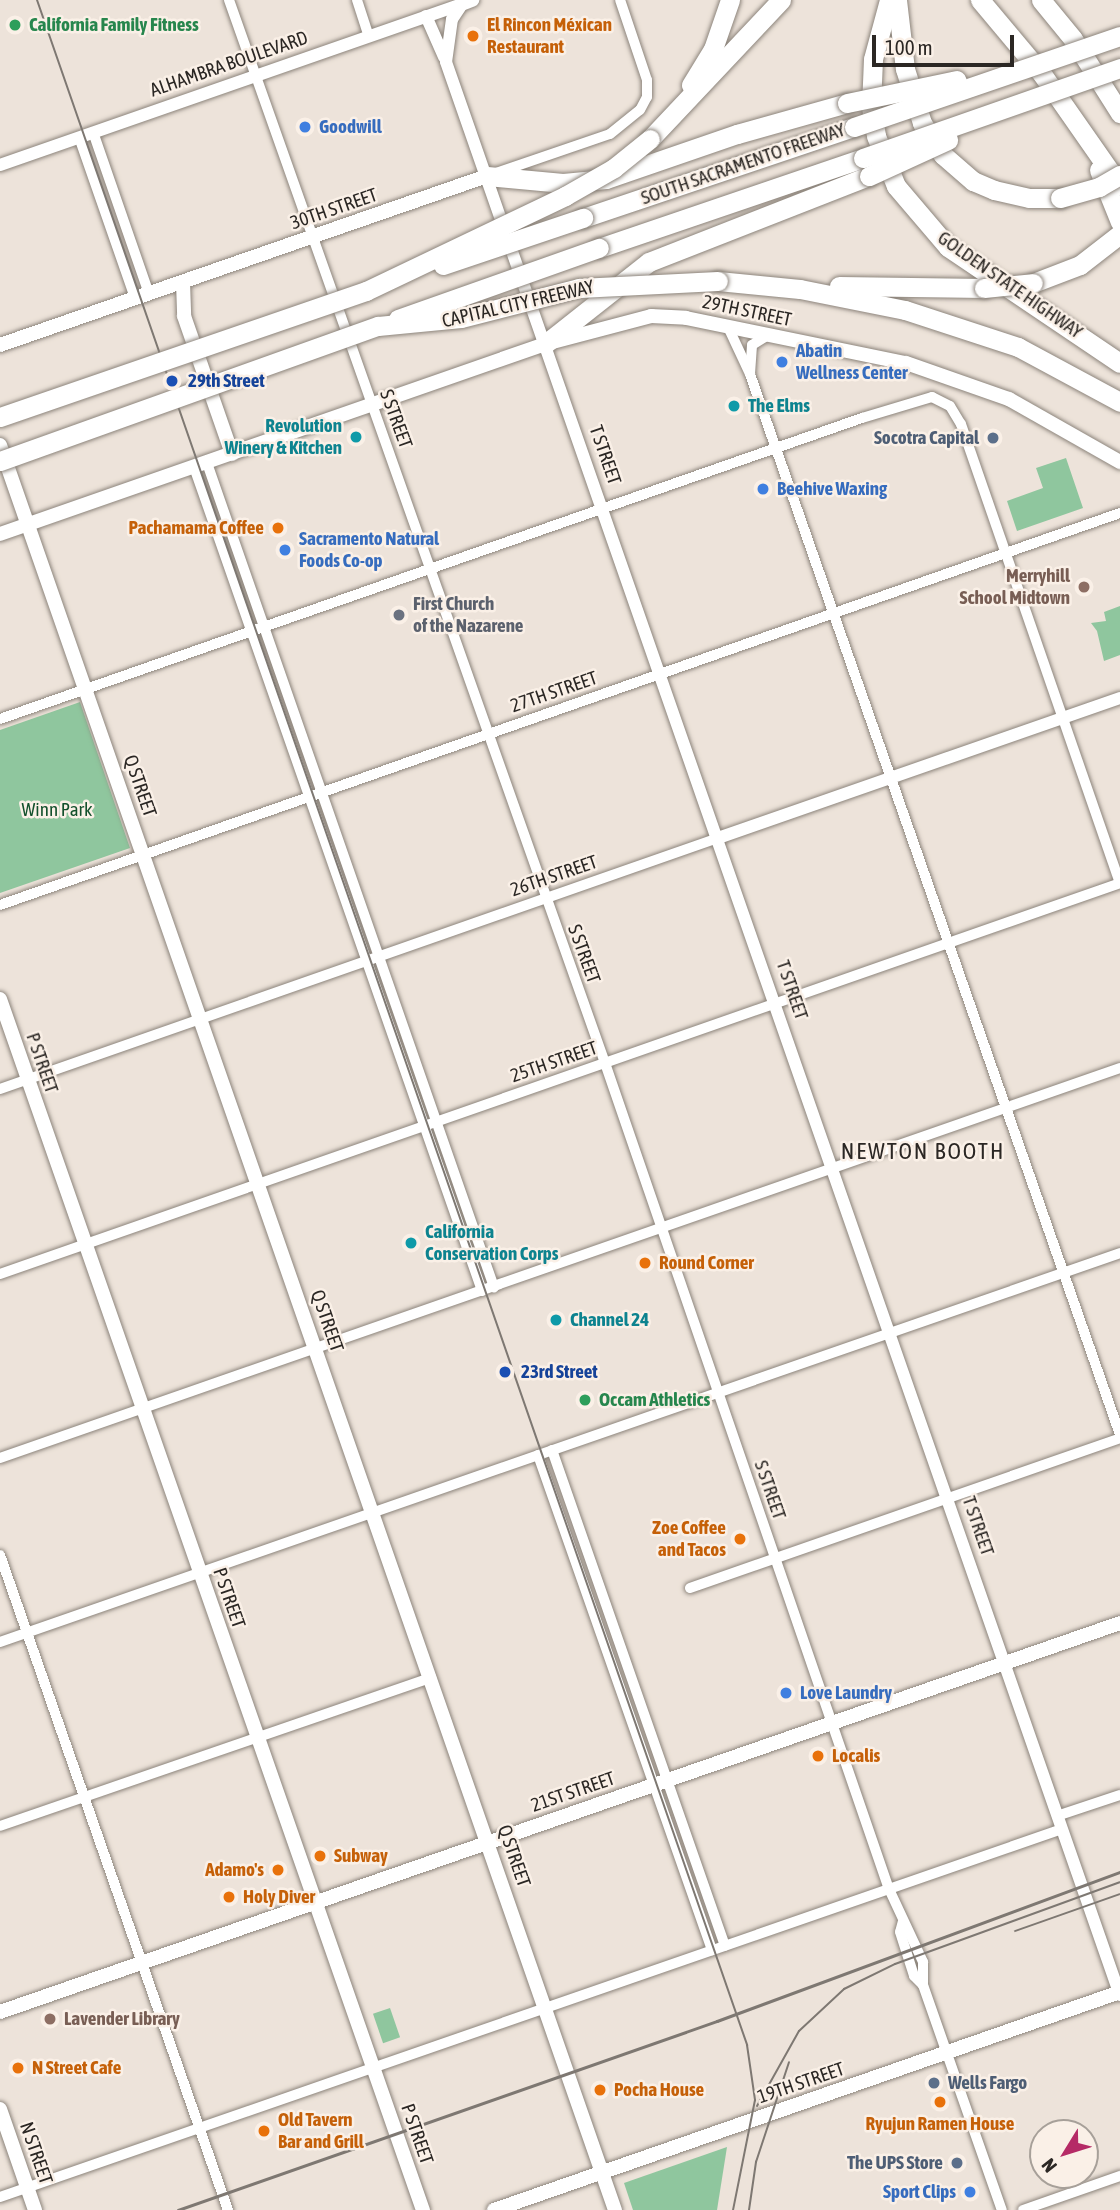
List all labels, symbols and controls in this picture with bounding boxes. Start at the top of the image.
place label: California Family Fitness [29,14,199,36]
place label: El Rincon Méxican Restaurant [487,14,612,58]
marker: California Family Fitness [7,17,23,33]
scale bar [875,21,1017,65]
street label: ALHAMBRA BOULEVARD [147,26,311,102]
marker: El Rincon Méxican Restaurant [465,28,481,44]
text: 100 m [885,35,933,59]
place label: Goodwill [319,116,382,138]
street label: SOUTH SACRAMENTO FREEWAY [638,118,848,210]
marker: Goodwill [297,119,313,135]
street label: 30TH STREET [288,184,380,234]
street label: GOLDEN STATE HIGHWAY [933,227,1087,343]
street label: CAPITAL CITY FREEWAY [440,275,596,333]
street label: 29TH STREET [701,290,793,332]
place label: Abatin Wellness Center [796,340,908,384]
marker: Abatin Wellness Center [774,354,790,370]
place label: 29th Street [188,370,265,392]
marker: 29th Street [162,371,182,391]
street label: S STREET [375,386,417,452]
place label: The Elms [748,395,810,417]
marker: The Elms [726,398,742,414]
place label: Revolution Winery & Kitchen [224,415,342,459]
street label: T STREET [584,422,626,488]
place label: Socotra Capital [874,427,979,449]
marker: Revolution Winery & Kitchen [348,429,364,445]
marker: Socotra Capital [985,430,1001,446]
place label: Beehive Waxing [777,478,887,500]
marker: Beehive Waxing [755,481,771,497]
place label: Pachamama Coffee [129,517,264,539]
marker: Pachamama Coffee [270,520,286,536]
place label: Sacramento Natural Foods Co-op [299,528,439,572]
marker: Sacramento Natural Foods Co-op [277,542,293,558]
place label: Merryhill School Midtown [960,565,1070,609]
marker: Merryhill School Midtown [1076,579,1092,595]
place label: First Church of the Nazarene [413,593,523,637]
marker: First Church of the Nazarene [391,607,407,623]
street label: 27TH STREET [508,667,600,717]
street label: Q STREET [119,752,161,820]
park label: Winn Park [22,799,92,821]
street label: 26TH STREET [508,851,600,901]
street label: S STREET [563,921,605,987]
street label: T STREET [771,957,813,1023]
street label: P STREET [21,1030,63,1096]
street label: 25TH STREET [508,1037,600,1087]
district label: NEWTON BOOTH [842,1137,1004,1165]
place label: California Conservation Corps [425,1221,558,1265]
marker: California Conservation Corps [403,1235,419,1251]
place label: Round Corner [659,1252,754,1274]
marker: Round Corner [637,1255,653,1271]
street label: Q STREET [306,1287,348,1355]
place label: Channel 24 [570,1309,649,1331]
marker: Channel 24 [548,1312,564,1328]
place label: 23rd Street [521,1361,598,1383]
marker: 23rd Street [495,1362,515,1382]
place label: Occam Athletics [599,1389,710,1411]
marker: Occam Athletics [577,1392,593,1408]
street label: S STREET [749,1457,791,1523]
street label: T STREET [957,1493,999,1559]
place label: Zoe Coffee and Tacos [652,1517,726,1561]
marker: Zoe Coffee and Tacos [732,1531,748,1547]
street label: P STREET [208,1565,250,1631]
place label: Love Laundry [800,1682,892,1704]
marker: Love Laundry [778,1685,794,1701]
place label: Localis [832,1745,880,1767]
marker: Localis [810,1748,826,1764]
street label: 21ST STREET [528,1767,618,1817]
street label: Q STREET [493,1822,535,1890]
place label: Subway [334,1845,388,1867]
marker: Subway [312,1848,328,1864]
place label: Adamo's [205,1859,264,1881]
marker: Adamo's [270,1862,286,1878]
place label: Holy Diver [243,1886,315,1908]
marker: Holy Diver [221,1889,237,1905]
place label: Lavender Library [64,2008,180,2030]
marker: Lavender Library [42,2011,58,2027]
place label: N Street Cafe [32,2057,121,2079]
street label: 19TH STREET [755,2058,847,2108]
marker: N Street Cafe [10,2060,26,2076]
place label: Wells Fargo [948,2072,1027,2094]
marker: Wells Fargo [926,2075,942,2091]
place label: Pocha House [614,2079,704,2101]
marker: Pocha House [592,2082,608,2098]
marker: Ryujun Ramen House [932,2094,948,2110]
street label: P STREET [396,2101,438,2167]
place label: Old Tavern Bar and Grill [278,2109,364,2153]
place label: Ryujun Ramen House [866,2113,1014,2135]
street label: N STREET [15,2119,57,2187]
north arrow [1029,2119,1099,2189]
marker: Old Tavern Bar and Grill [256,2123,272,2139]
place label: The UPS Store [847,2152,943,2174]
marker: The UPS Store [949,2155,965,2171]
text: N [1037,2155,1061,2177]
place label: Sport Clips [883,2181,956,2203]
marker: Sport Clips [962,2184,978,2200]

